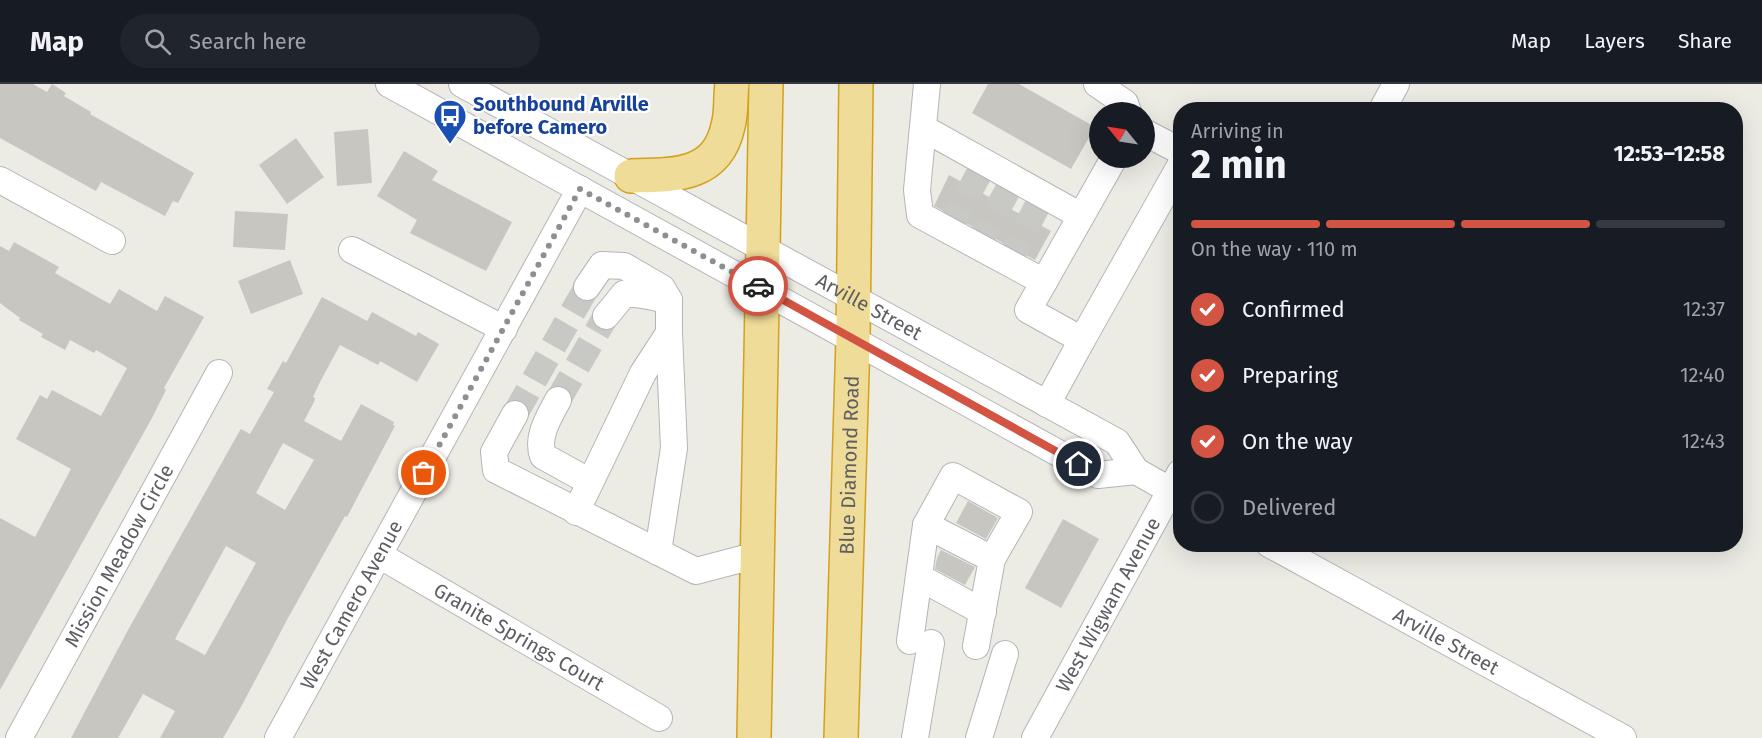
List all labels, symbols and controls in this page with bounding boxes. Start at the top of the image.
search box [120,14,540,68]
text: Map [30,25,84,58]
icon: search [141,25,174,58]
text: Search here [189,28,307,55]
text: Map [1511,28,1551,54]
text: Layers [1584,28,1645,54]
text: Share [1678,28,1732,54]
place label: Southbound Arville before Camero [473,92,649,139]
bus stop icon: Southbound Arville before Camero [432,98,468,145]
north arrow [1089,102,1155,168]
map controls [1089,102,1155,168]
text: Arriving in [1191,119,1284,143]
text: 12:53–12:58 [1613,140,1725,167]
text: 2 min [1191,142,1287,188]
text: On the way · 110 m [1191,237,1358,261]
courier [728,256,788,316]
street label: Arville Street [812,268,927,345]
icon: car [742,270,775,303]
icon: check [1191,293,1224,326]
text: Confirmed [1242,296,1345,323]
text: 12:37 [1683,297,1725,321]
icon: check [1191,359,1224,392]
text: Preparing [1242,362,1338,389]
text: 12:40 [1680,363,1725,387]
street label: Blue Diamond Road [835,375,864,555]
icon: check [1191,425,1224,458]
text: On the way [1242,428,1353,455]
text: 12:43 [1681,429,1725,453]
pin [1053,438,1104,489]
pin [398,447,449,498]
icon: home [1062,447,1095,480]
icon: bag [407,456,440,489]
street label: Mission Meadow Circle [59,460,179,651]
text: Delivered [1242,494,1337,521]
street label: West Wigwam Avenue [1050,513,1165,696]
street label: West Camero Avenue [295,516,407,694]
street label: Granite Springs Court [430,578,609,696]
street label: Arville Street [1389,602,1504,680]

